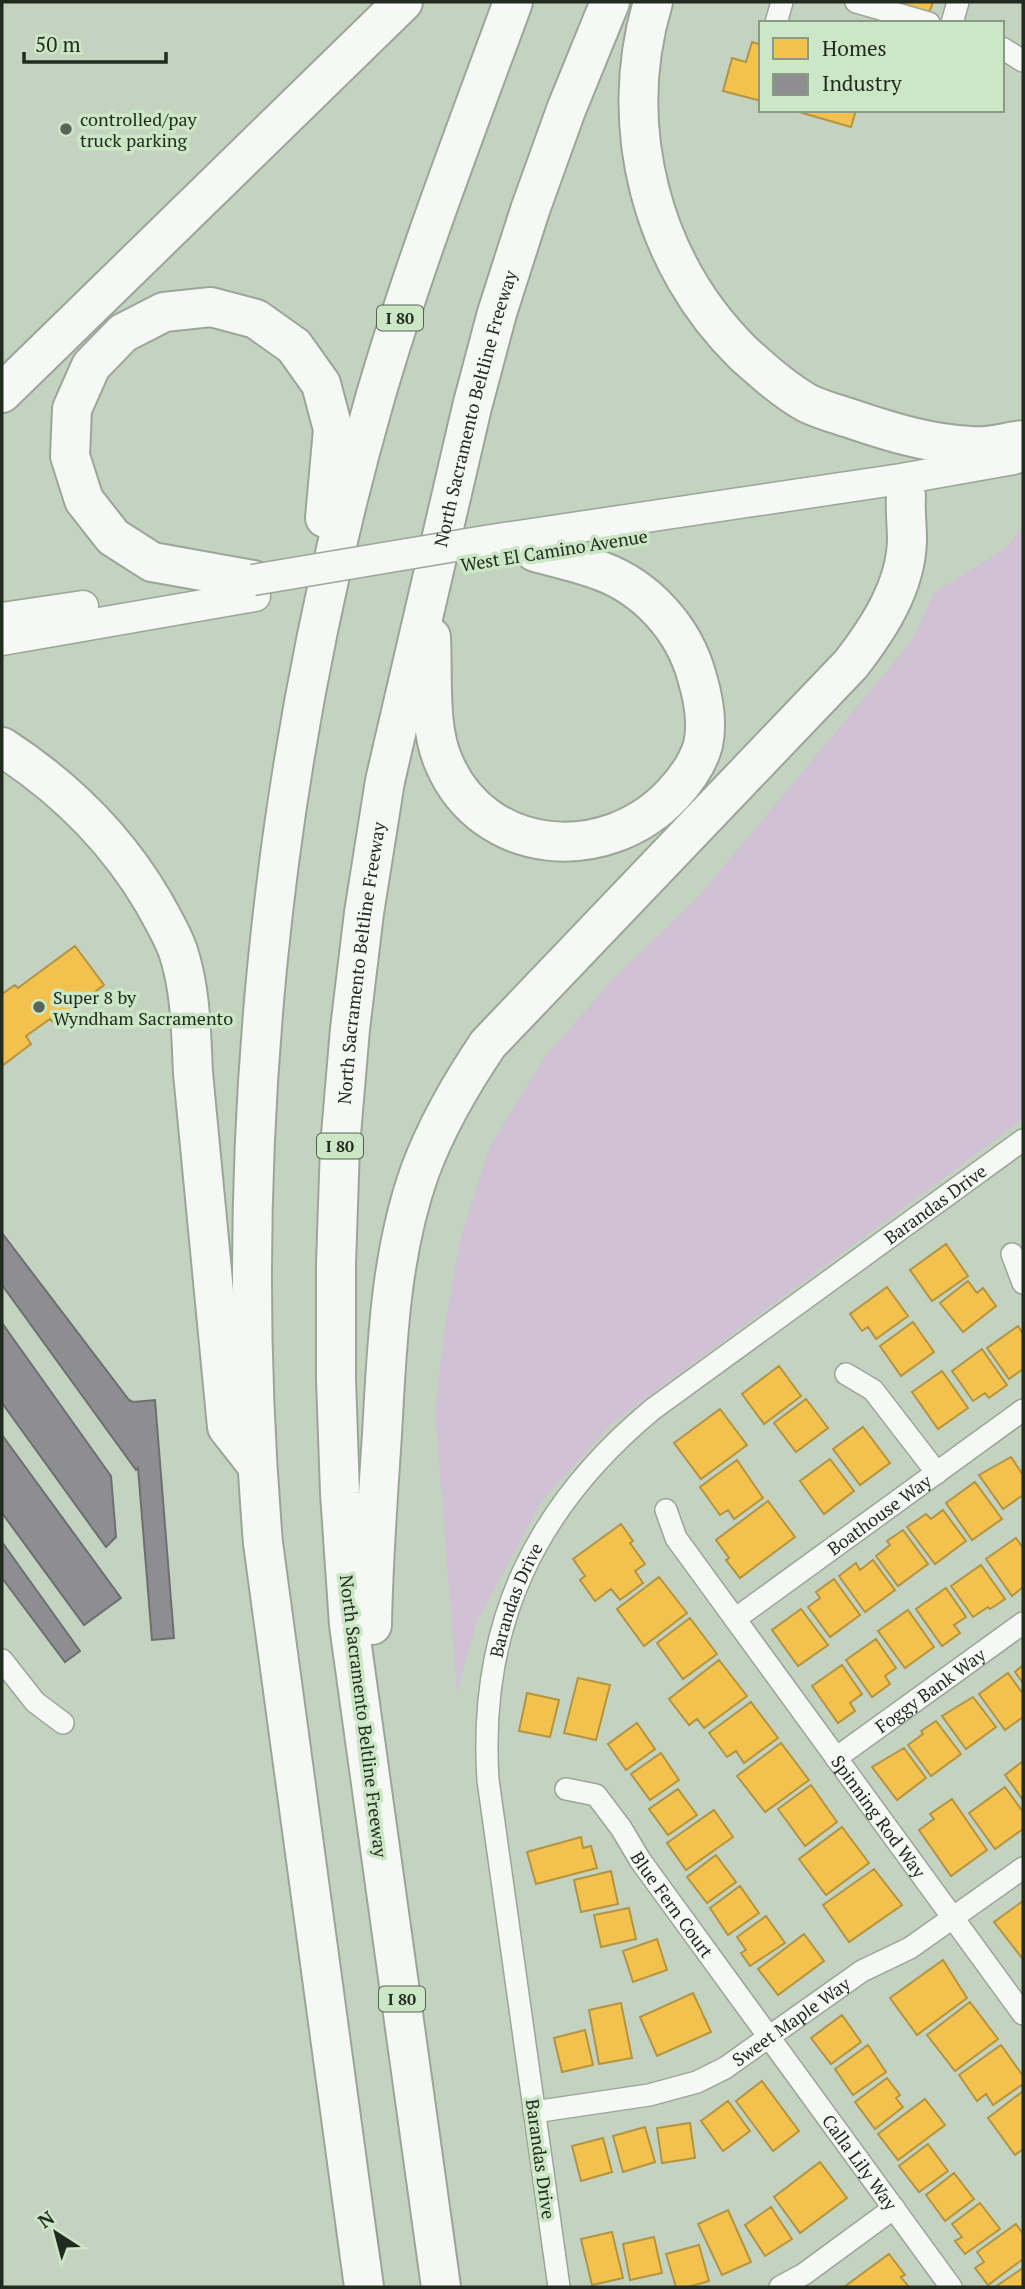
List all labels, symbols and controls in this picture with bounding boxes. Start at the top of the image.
scale bar [24,21,166,65]
legend [759,21,1004,112]
text: 50 m [35,30,81,58]
text: Homes [822,34,887,62]
text: Industry [822,69,902,97]
place label: controlled/pay truck parking [80,107,198,152]
marker: controlled/pay truck parking [58,121,74,137]
street label: North Sacramento Beltline Freeway [428,266,522,549]
road number: I 80 [377,306,423,330]
street label: West El Camino Avenue [459,523,649,577]
street label: North Sacramento Beltline Freeway [332,819,390,1105]
place label: Super 8 by Wyndham Sacramento [53,985,233,1030]
marker: Super 8 by Wyndham Sacramento [31,999,47,1015]
road number: I 80 [317,1134,363,1158]
street label: Barandas Drive [879,1159,991,1249]
street label: Boathouse Way [822,1468,937,1560]
street label: Barandas Drive [484,1538,548,1660]
street label: North Sacramento Beltline Freeway [335,1573,393,1859]
street label: Foggy Bank Way [870,1642,991,1738]
street label: Spinning Rod Way [826,1750,932,1883]
street label: Blue Fern Court [625,1847,719,1963]
street label: Sweet Maple Way [727,1971,855,2071]
road number: I 80 [379,1986,425,2011]
street label: Barandas Drive [521,2097,561,2221]
street label: Calla Lily Way [817,2109,904,2216]
north arrow [21,2198,91,2268]
text: N [33,2204,59,2233]

